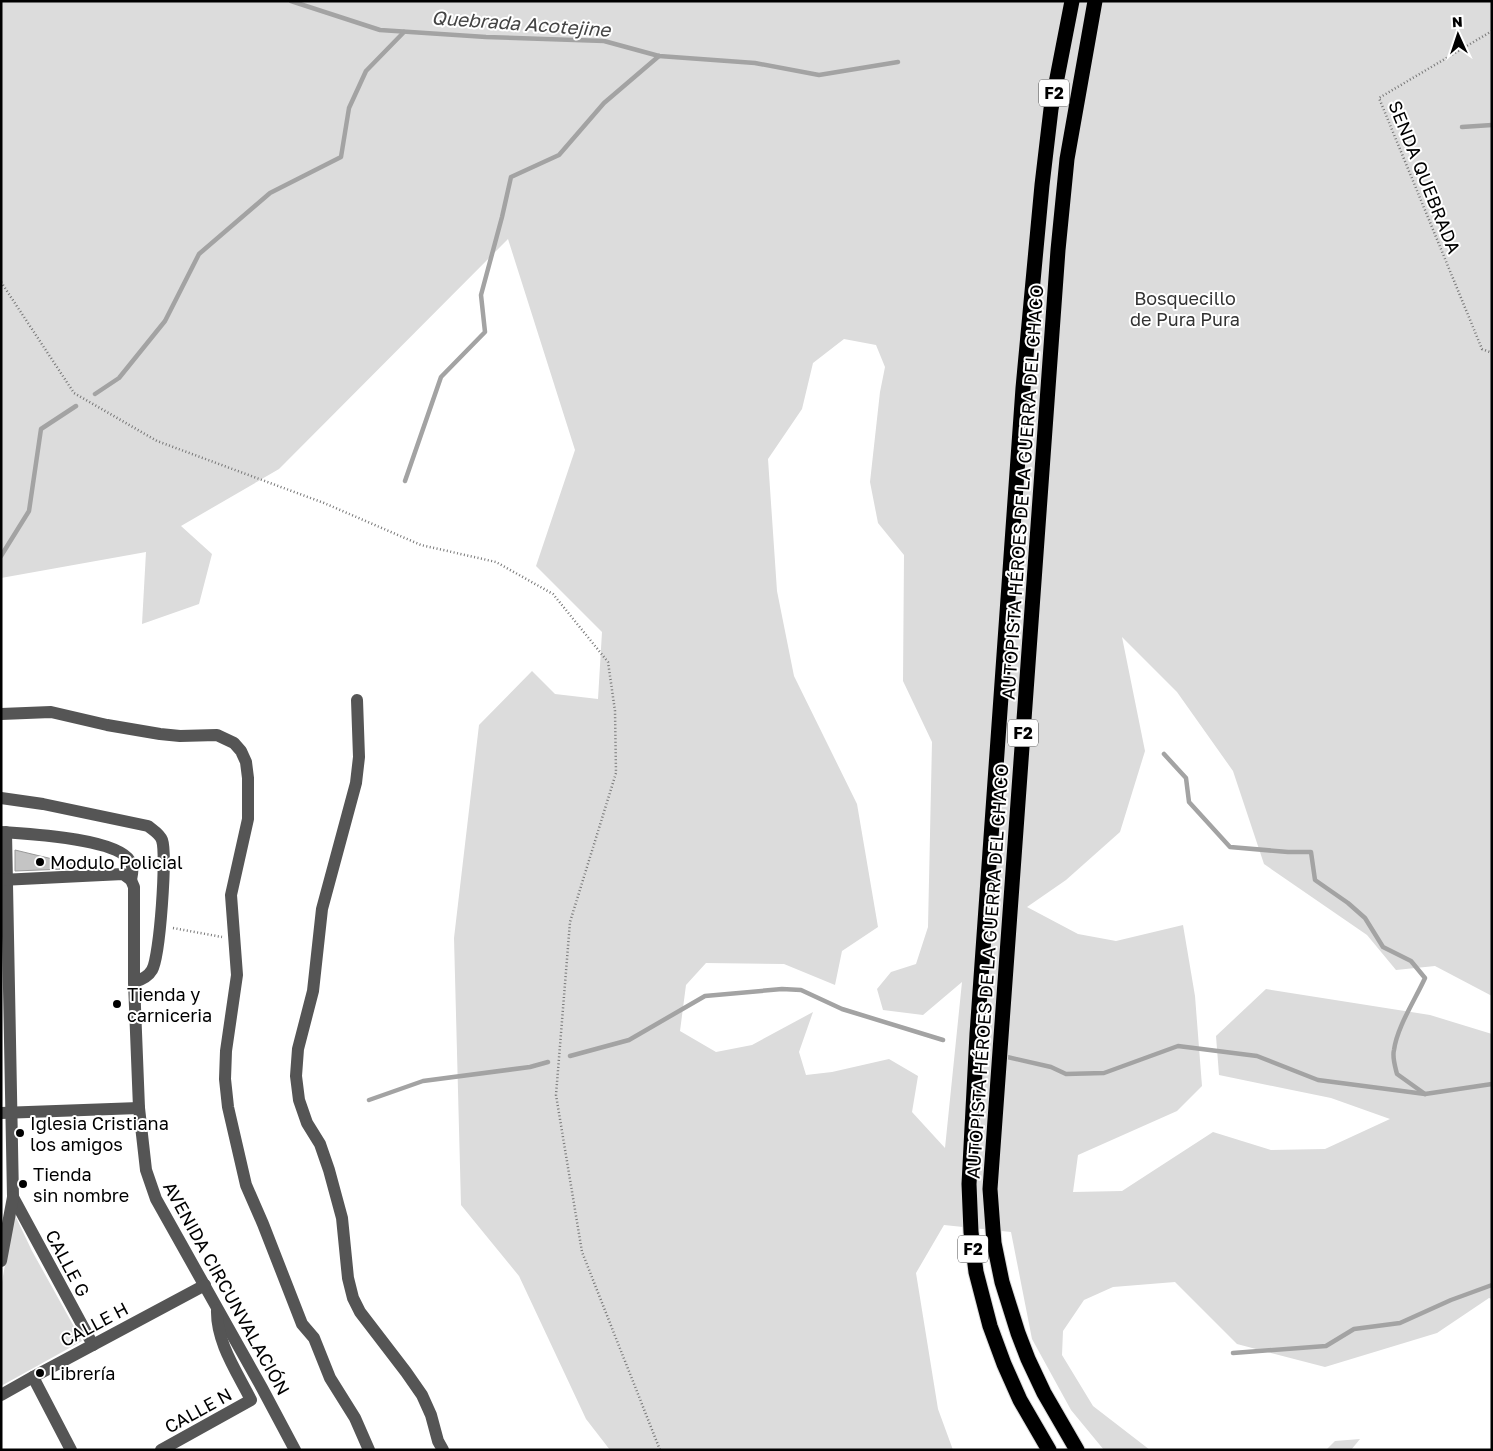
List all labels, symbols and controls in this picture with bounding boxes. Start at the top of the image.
water label: Quebrada Acotejine [431,5,613,41]
north arrow [1433,10,1483,60]
text: N [1452,13,1463,30]
road number: F2 [1039,80,1069,106]
street label: SENDA QUEBRADA [1384,97,1466,257]
street label: AUTOPISTA HÉROES DE LA GUERRA DEL CHACO [997,284,1047,700]
park label: Bosquecillo de Pura Pura [1130,287,1240,330]
road number: F2 [1008,720,1038,746]
street label: AUTOPISTA HÉROES DE LA GUERRA DEL CHACO [962,763,1012,1179]
place label: Modulo Policial [50,851,183,873]
marker: Modulo Policial [34,856,46,868]
place label: Tienda y carniceria [127,983,212,1026]
marker: Tienda y carniceria [111,998,123,1010]
place label: Iglesia Cristiana los amigos [30,1112,169,1155]
marker: Iglesia Cristiana los amigos [14,1127,26,1139]
place label: Tienda sin nombre [33,1163,129,1206]
street label: AVENIDA CIRCUNVALACIÓN [159,1177,295,1399]
marker: Tienda sin nombre [17,1178,29,1190]
street label: CALLE G [41,1226,95,1300]
road number: F2 [958,1236,988,1262]
street label: CALLE H [56,1297,132,1351]
place label: Librería [50,1362,115,1384]
marker: Librería [34,1367,46,1379]
street label: CALLE N [160,1383,236,1437]

